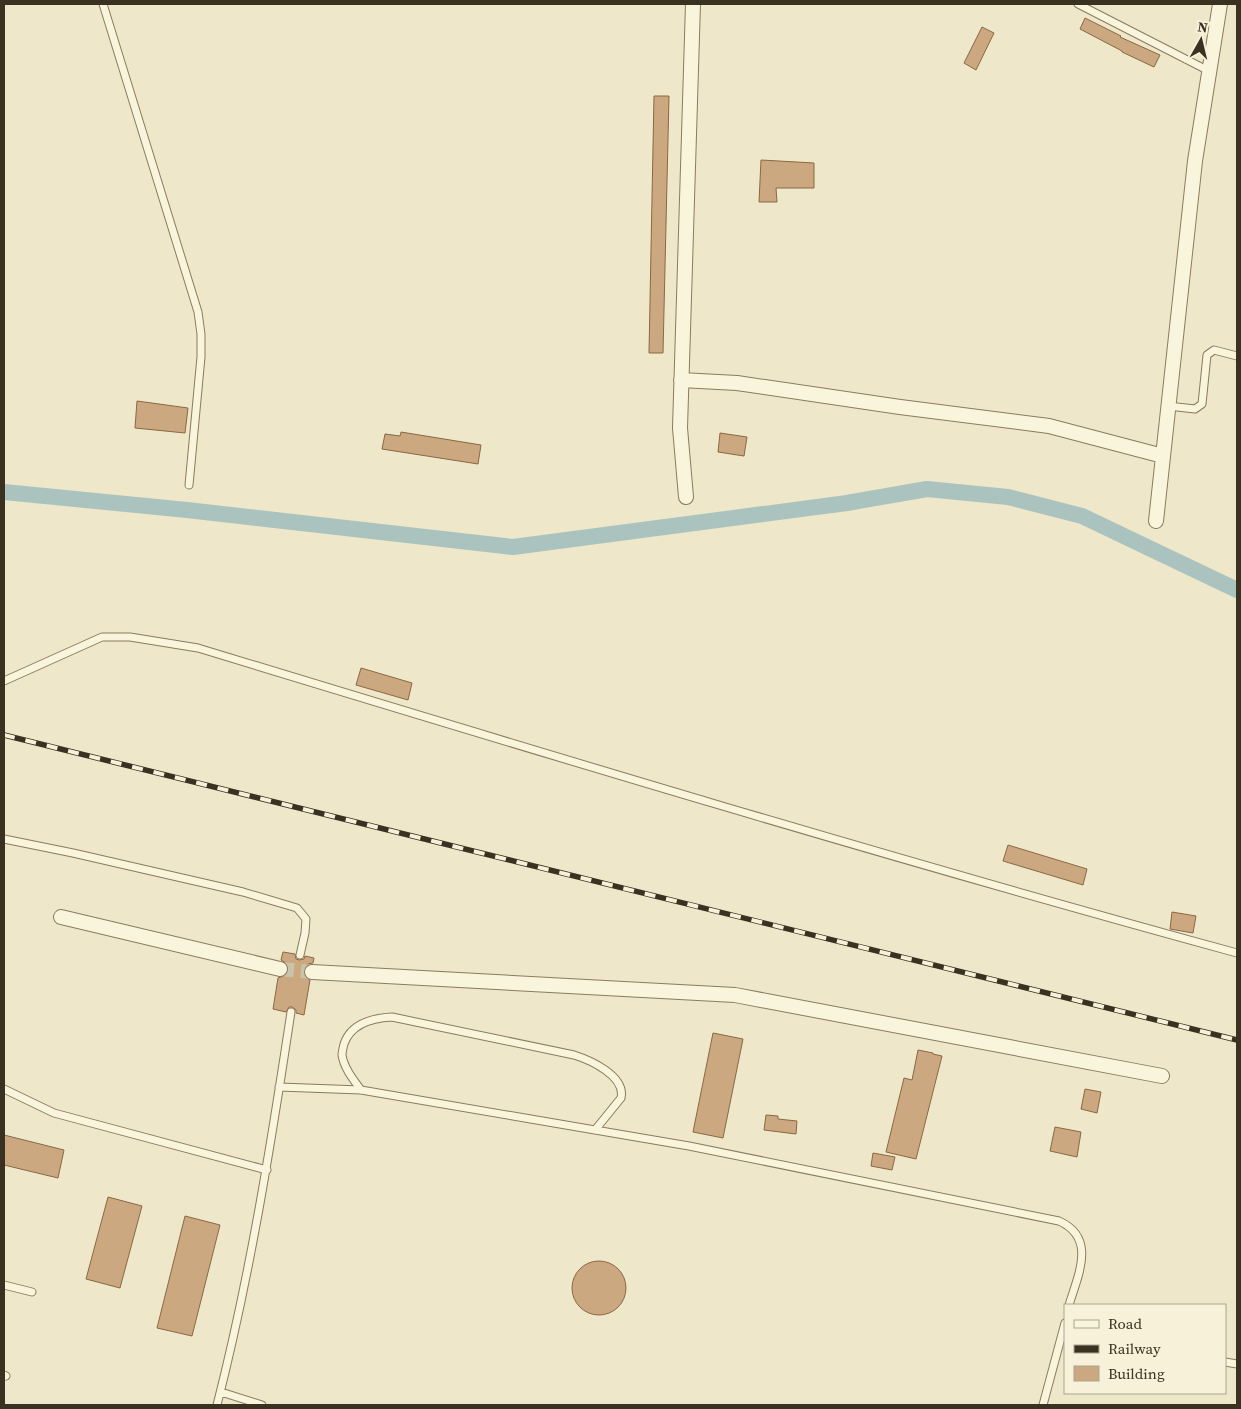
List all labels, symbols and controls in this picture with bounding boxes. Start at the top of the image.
north arrow [1176,15,1226,65]
text: N [1196,17,1209,38]
legend [1064,1304,1226,1394]
text: Road [1108,1313,1142,1334]
text: Railway [1108,1338,1161,1359]
text: Building [1108,1363,1165,1384]

